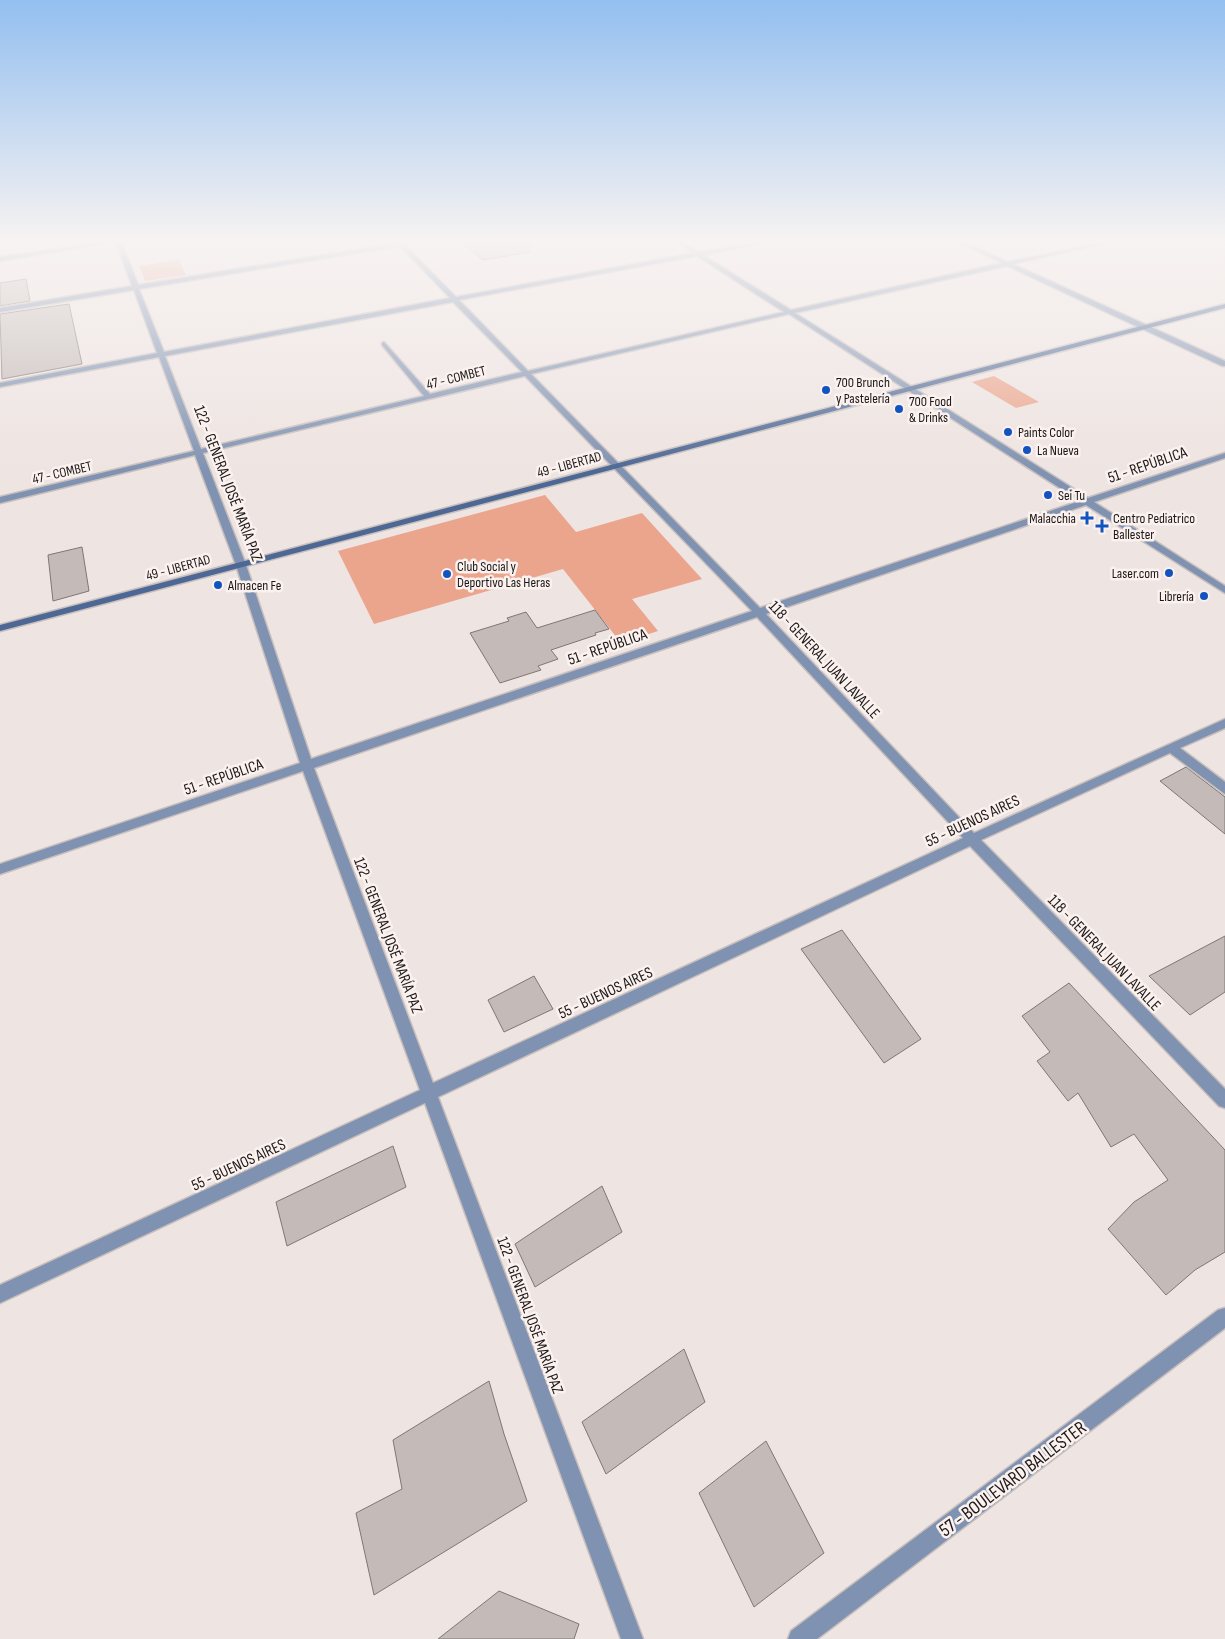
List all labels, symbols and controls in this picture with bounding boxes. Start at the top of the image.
street label: 47 - COMBET [425,362,488,393]
place label: 700 Brunch y Pastelería [836,374,890,407]
marker: 700 Brunch y Pastelería [820,384,832,396]
place label: 700 Food & Drinks [909,393,952,426]
street label: 122 - GENERAL JOSÉ MARÍA PAZ [189,403,266,564]
marker: 700 Food & Drinks [893,403,905,415]
place label: Paints Color [1018,424,1074,441]
marker: Paints Color [1002,426,1014,438]
place label: La Nueva [1037,442,1079,459]
street label: 51 - REPÚBLICA [1105,443,1190,488]
marker: La Nueva [1021,444,1033,456]
street label: 49 - LIBERTAD [535,448,603,481]
street label: 47 - COMBET [31,457,94,488]
place label: Sei Tu [1058,487,1085,504]
marker: Sei Tu [1042,489,1054,501]
place label: Malacchia [1029,510,1076,527]
place label: Centro Pediatrico Ballester [1113,510,1195,543]
marker: Malacchia [1080,511,1094,525]
marker: Centro Pediatrico Ballester [1095,519,1109,533]
street label: 49 - LIBERTAD [144,551,212,584]
place label: Club Social y Deportivo Las Heras [457,558,550,591]
place label: Laser.com [1112,565,1159,582]
marker: Laser.com [1163,567,1175,579]
marker: Club Social y Deportivo Las Heras [441,568,453,580]
place label: Almacen Fe [227,577,281,594]
marker: Almacen Fe [212,579,224,591]
place label: Librería [1159,588,1194,605]
marker: Librería [1198,590,1210,602]
street label: 118 - GENERAL JUAN LAVALLE [764,597,883,723]
street label: 51 - REPÚBLICA [565,625,650,670]
street label: 51 - REPÚBLICA [181,755,266,800]
street label: 55 - BUENOS AIRES [923,791,1023,851]
street label: 122 - GENERAL JOSÉ MARÍA PAZ [349,855,426,1016]
street label: 118 - GENERAL JUAN LAVALLE [1044,891,1164,1015]
street label: 55 - BUENOS AIRES [556,963,656,1023]
street label: 55 - BUENOS AIRES [189,1135,289,1195]
street label: 122 - GENERAL JOSÉ MARÍA PAZ [492,1235,567,1397]
street label: 57 - BOULEVARD BALLESTER [935,1416,1091,1542]

